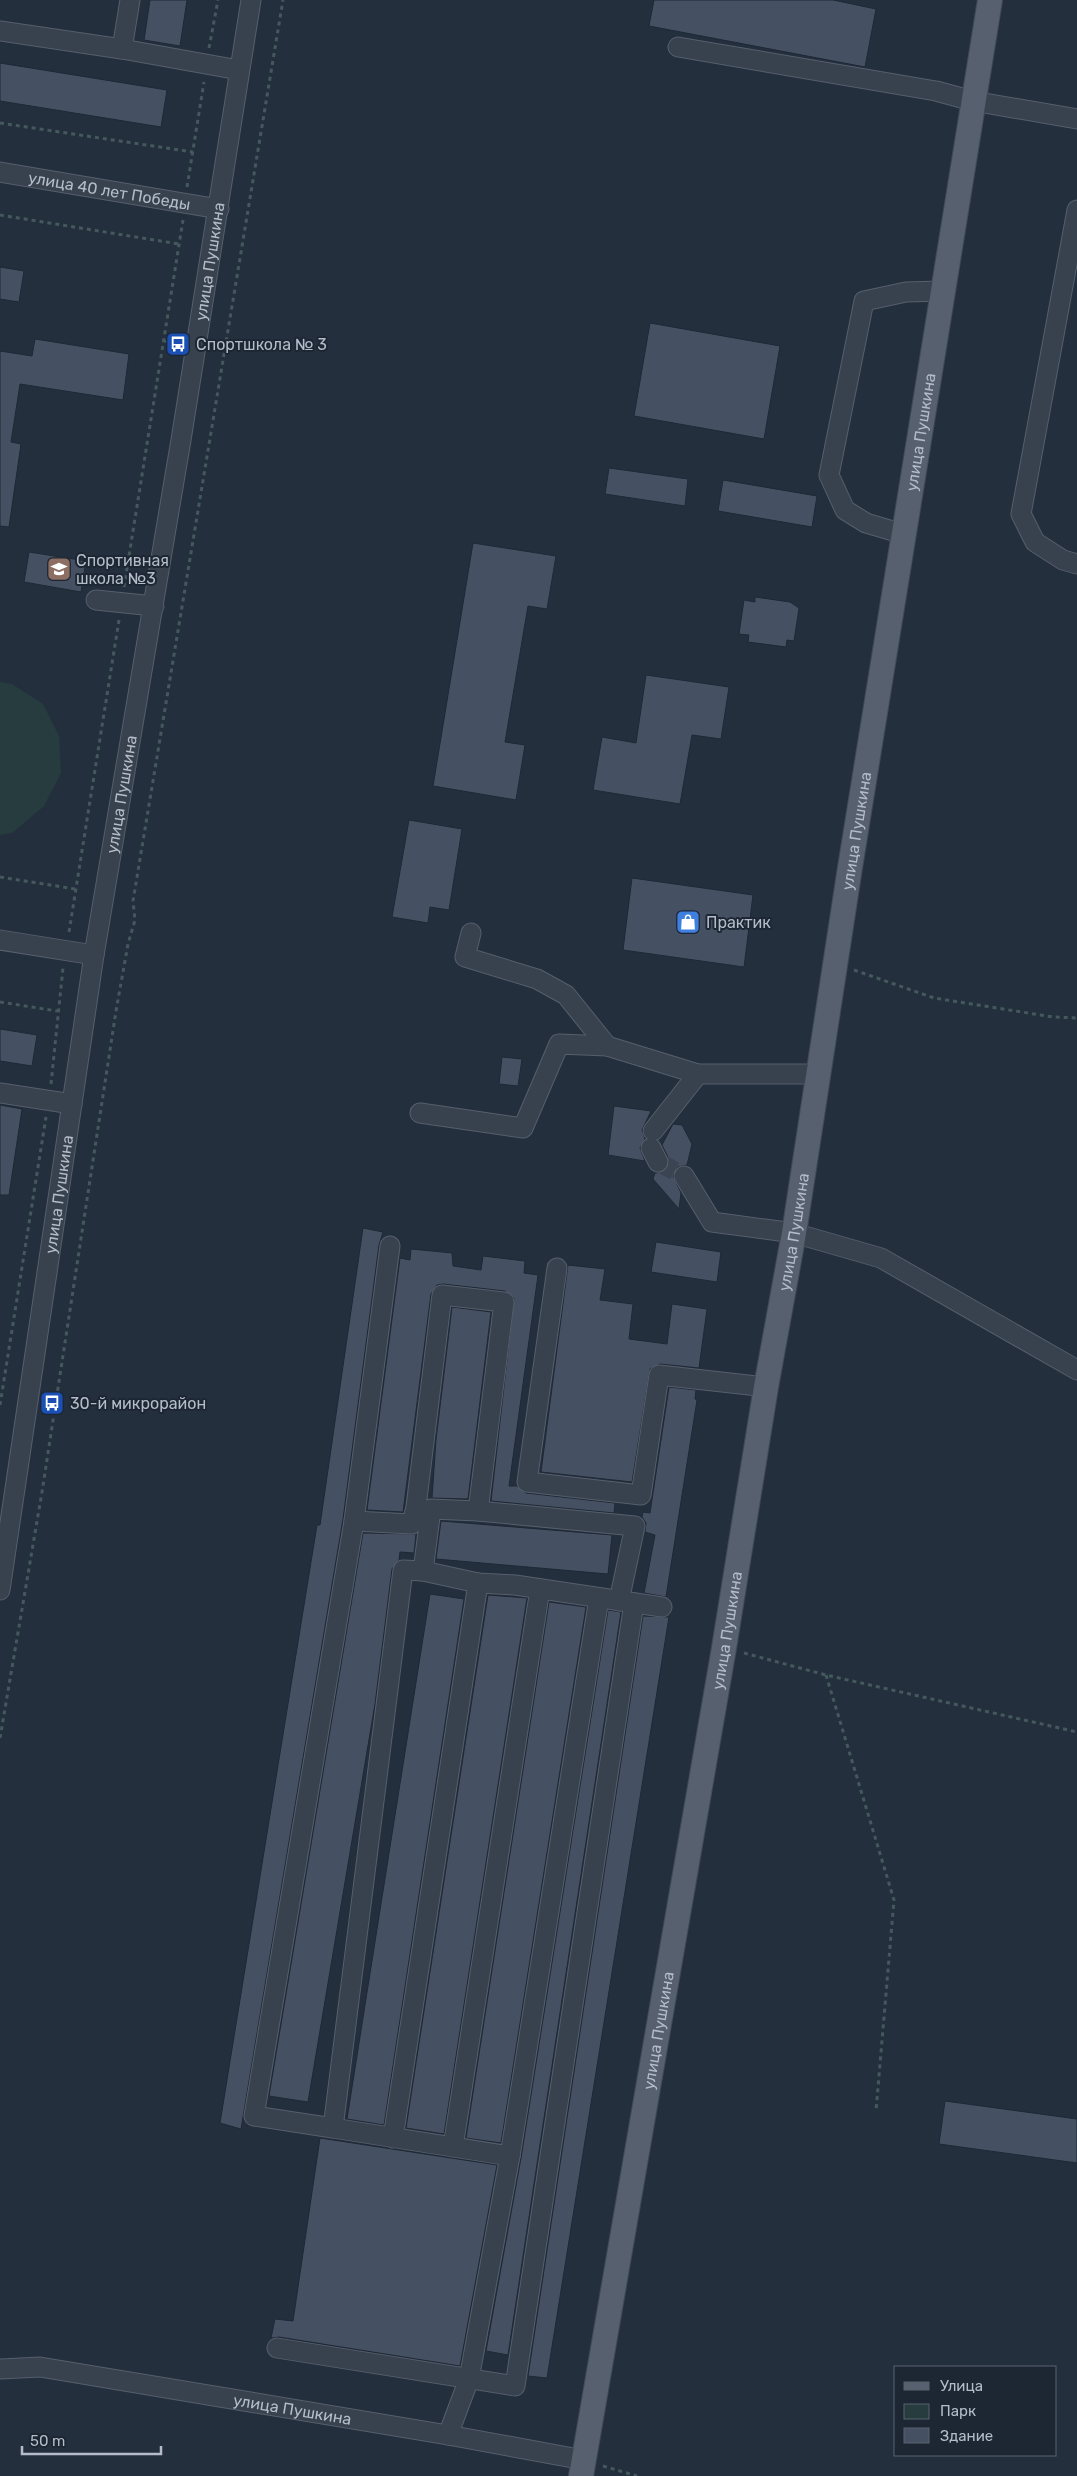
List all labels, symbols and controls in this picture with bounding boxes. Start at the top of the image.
street label: улица 40 лет Победы [27,167,192,214]
street label: улица Пушкина [191,201,228,322]
bus stop icon: Спортшкола № 3 [165,331,191,357]
place label: Спортшкола № 3 [196,335,327,354]
street label: улица Пушкина [901,371,939,493]
place label: Спортивная школа №3 [76,551,169,588]
school or university icon: Спортивная школа №3 [46,556,72,582]
street label: улица Пушкина [102,734,141,855]
street label: улица Пушкина [837,770,875,891]
shop icon: Практик [675,909,701,935]
place label: Практик [706,913,771,932]
street label: улица Пушкина [40,1134,77,1255]
street label: улица Пушкина [774,1172,813,1293]
bus stop icon: 30-й микрорайон [39,1390,65,1416]
place label: 30-й микрорайон [70,1394,206,1413]
street label: улица Пушкина [707,1570,746,1691]
street label: улица Пушкина [638,1970,677,2091]
legend [894,2366,1057,2456]
text: Улица [940,2377,983,2395]
street label: улица Пушкина [232,2390,353,2428]
text: Парк [940,2402,976,2420]
scale bar [22,2424,161,2456]
text: Здание [940,2427,993,2445]
text: 50 m [30,2432,65,2450]

